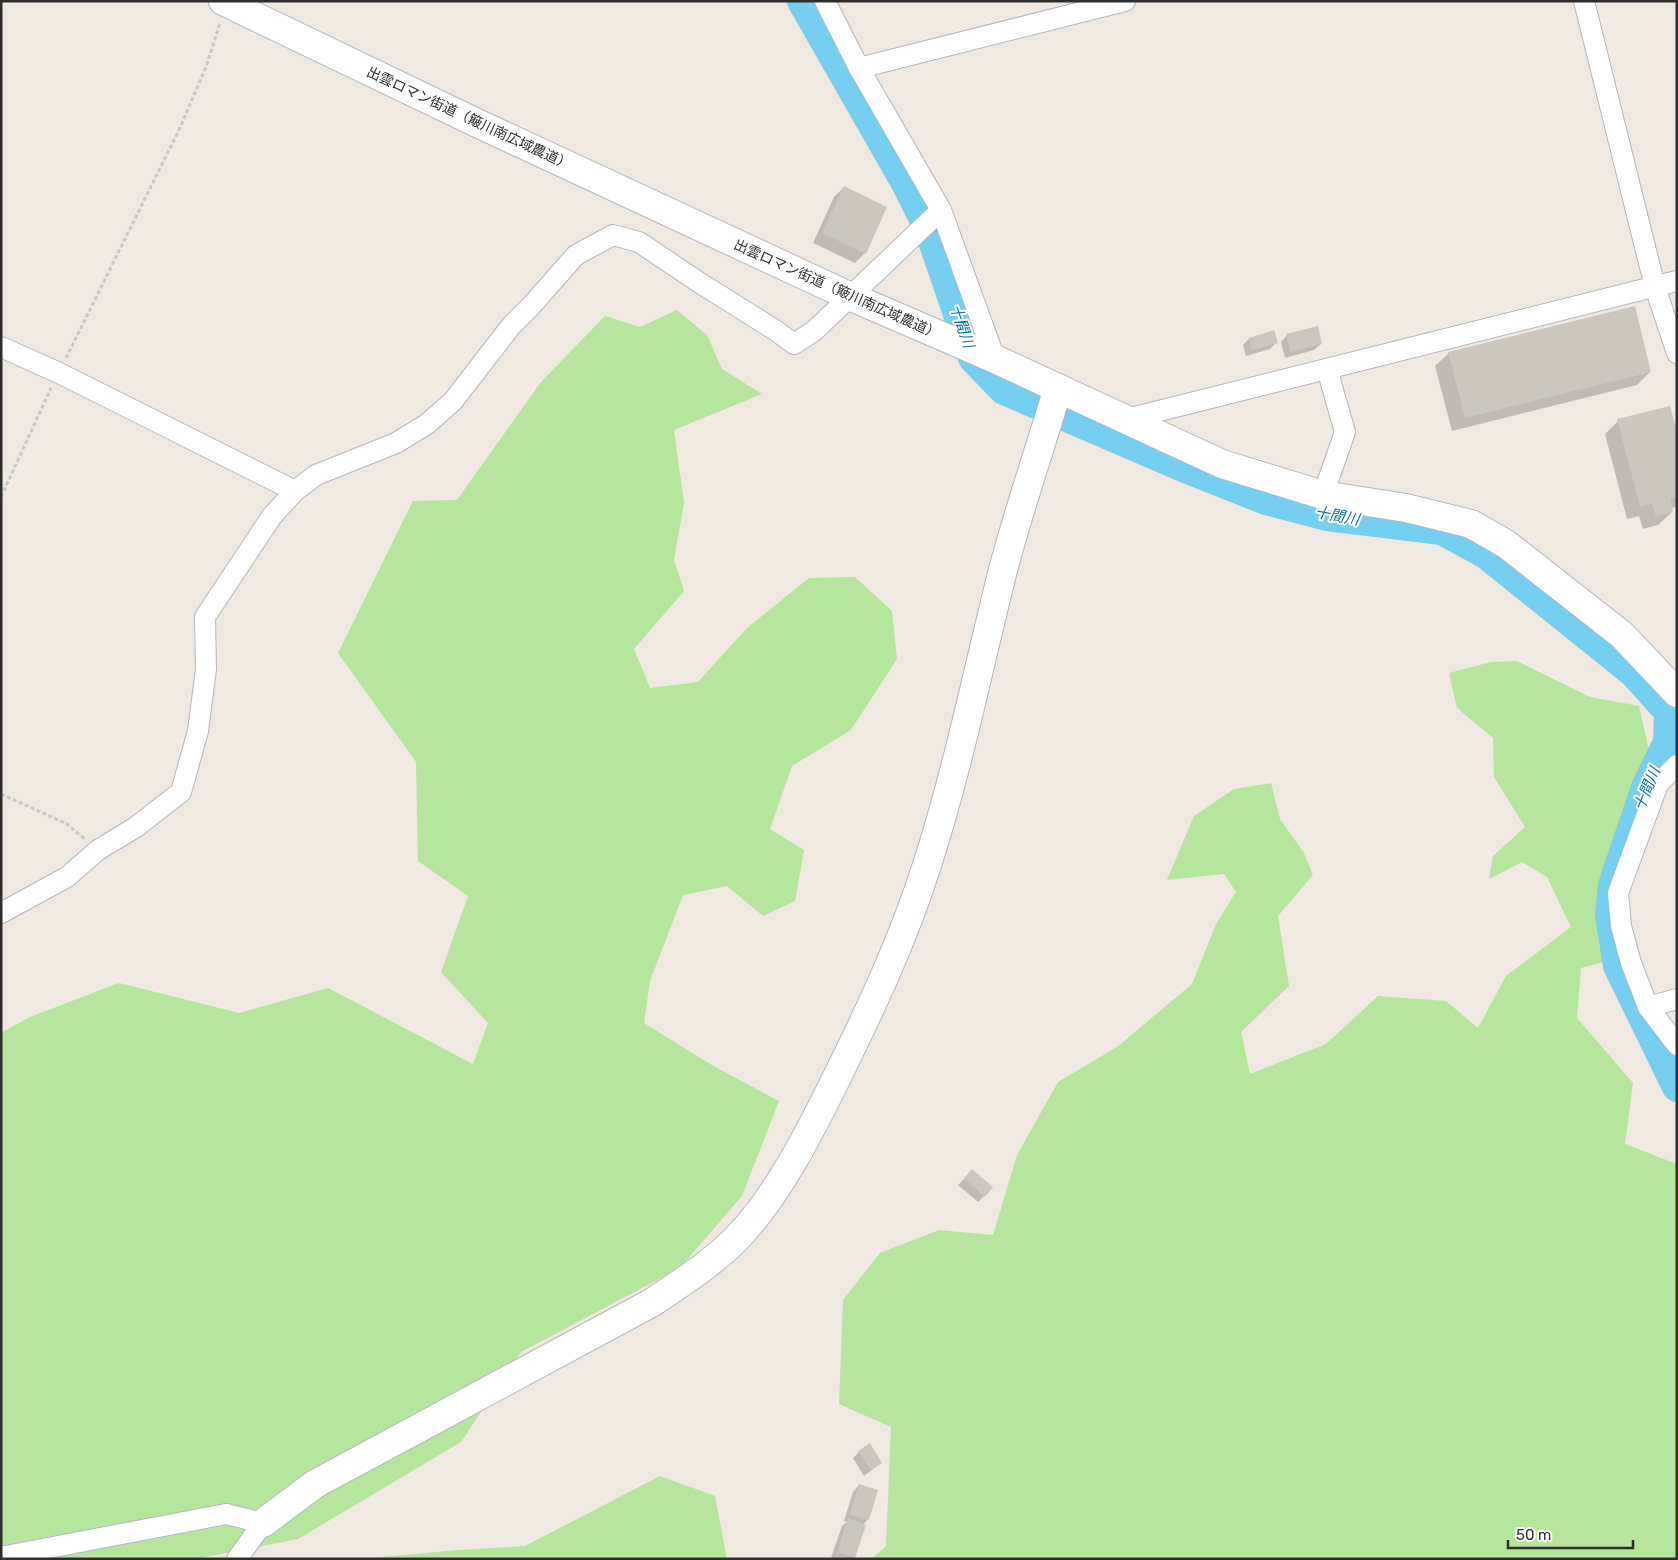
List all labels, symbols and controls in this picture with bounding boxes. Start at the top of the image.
street label: 出雲ロマン街道（簸川南広域農道） [364,63,574,173]
street label: 出雲ロマン街道（簸川南広域農道） [731,236,943,343]
water label: 十間川 [946,302,978,352]
water label: 十間川 [1313,503,1363,529]
water label: 十間川 [1630,763,1665,813]
scale bar [1508,1518,1633,1550]
text: 50 m [1516,1526,1551,1544]

